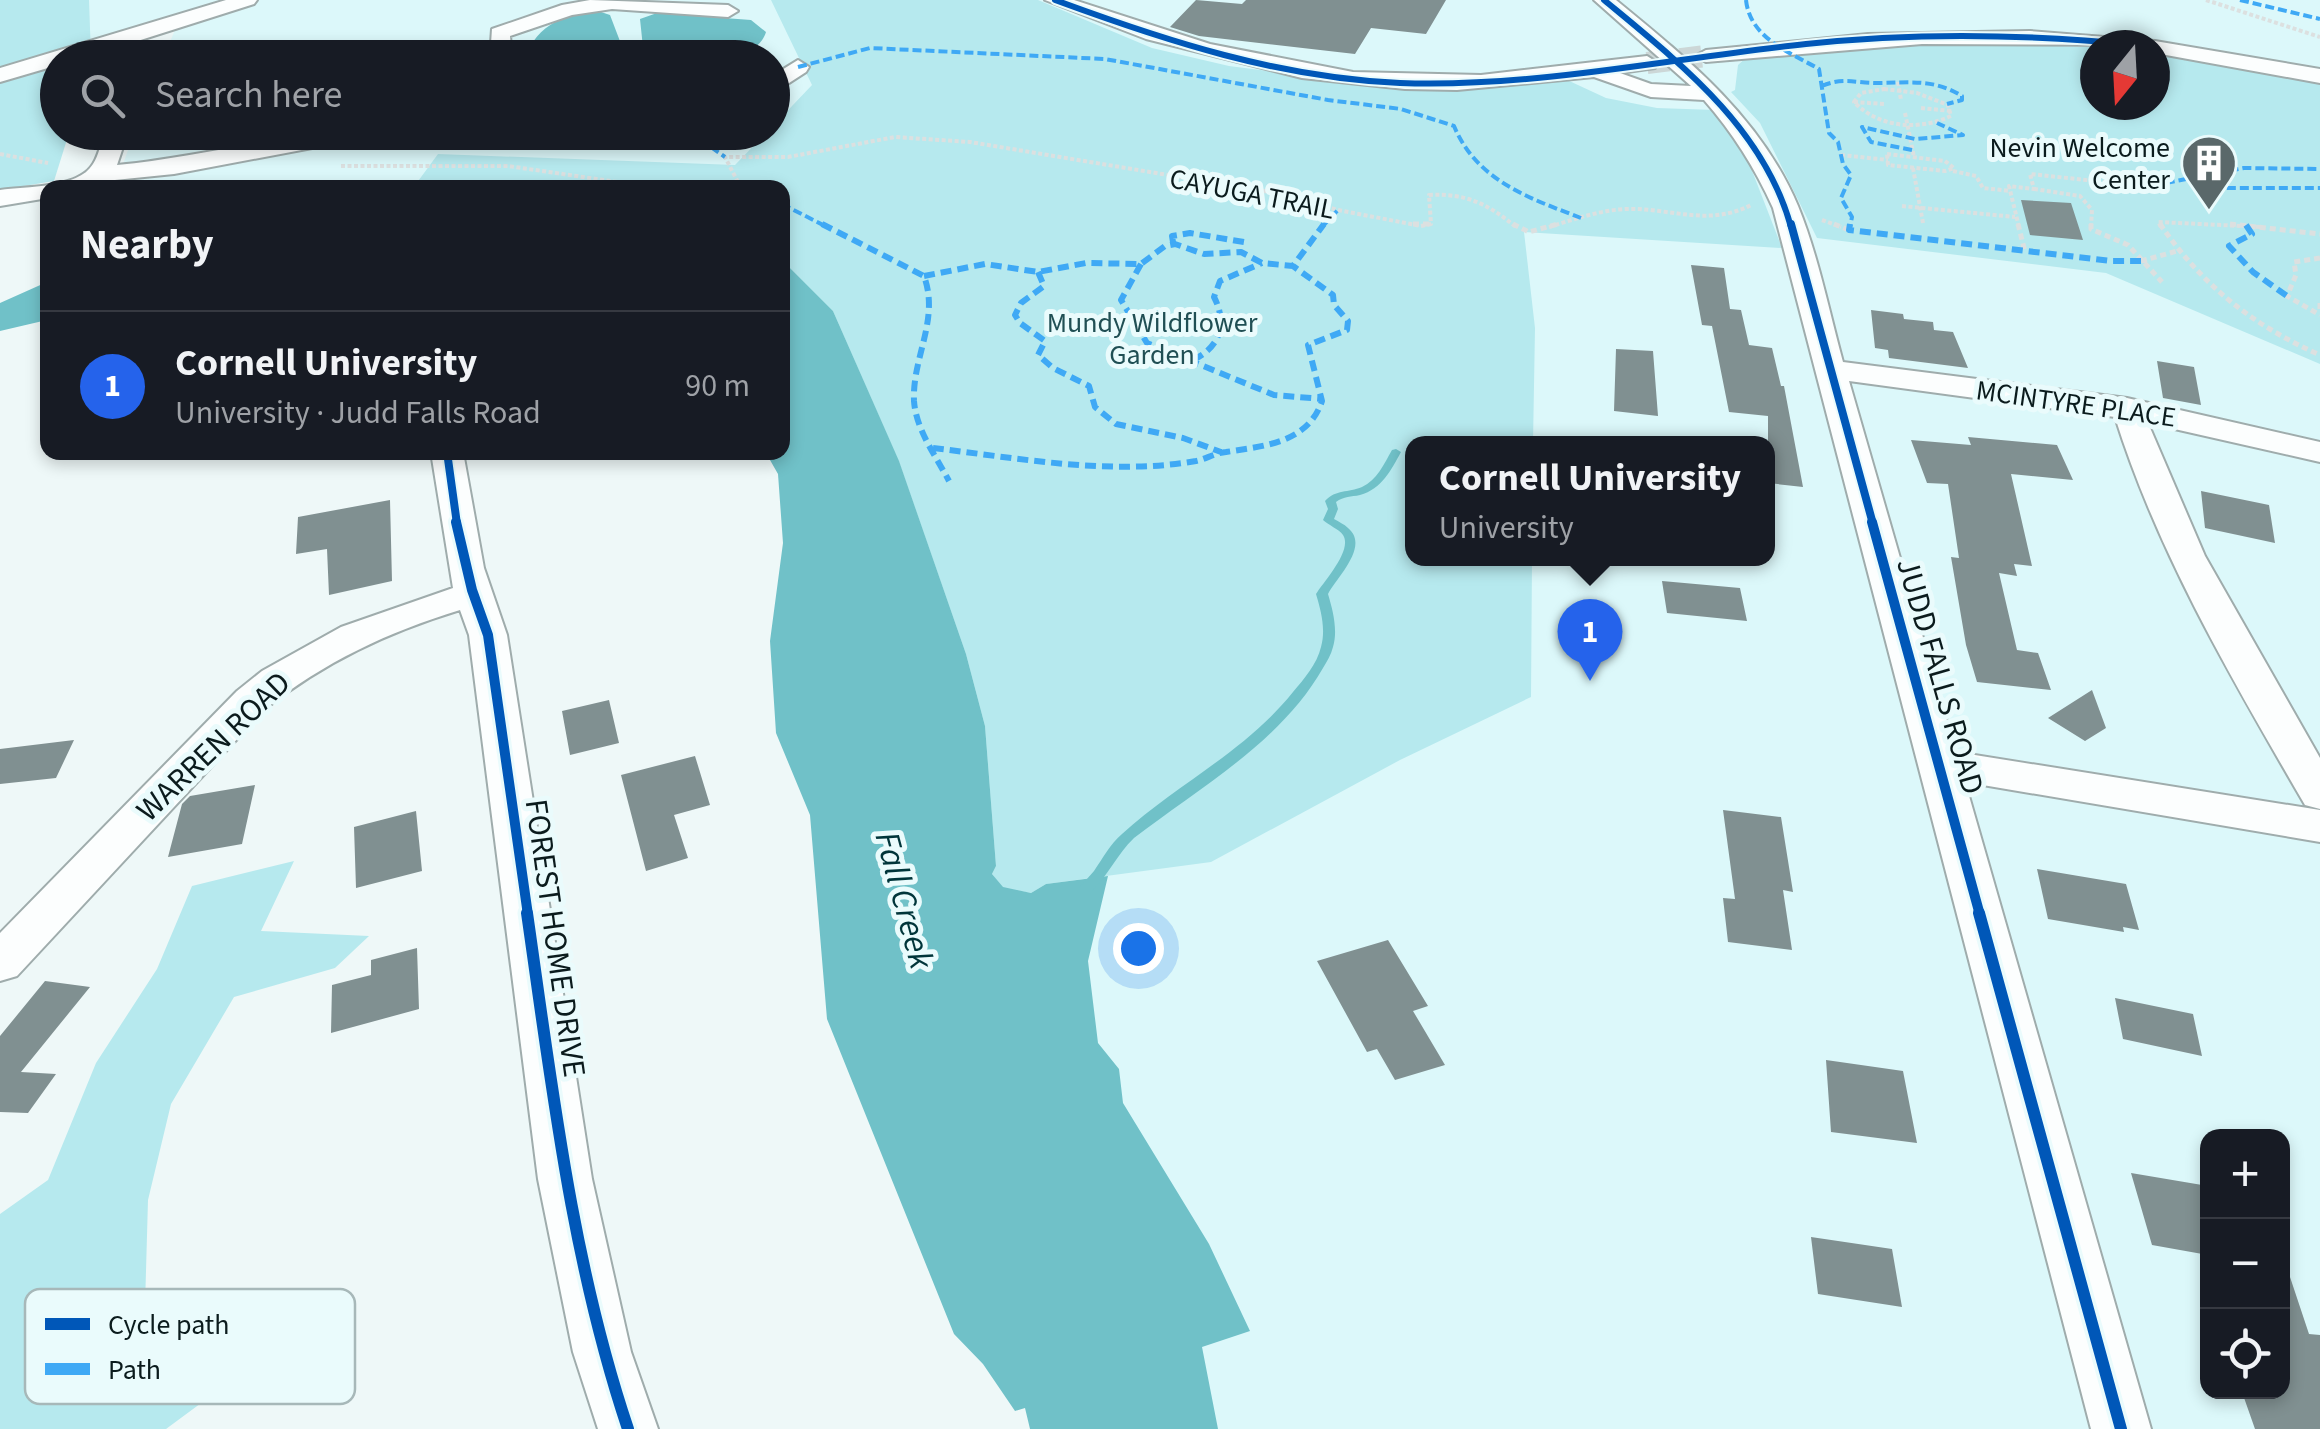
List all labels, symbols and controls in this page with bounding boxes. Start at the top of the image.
north arrow [2080,30,2170,120]
search box [40,40,790,150]
icon: search [75,68,130,123]
text: Search here [155,68,342,122]
place label: Nevin Welcome Center [1989,128,2170,200]
building icon: Nevin Welcome Center [2179,133,2239,212]
street label: CAYUGA TRAIL [1166,158,1338,230]
text: Nearby [80,215,214,275]
park label: Mundy Wildflower Garden [1047,303,1258,375]
text: Cornell University [175,336,477,390]
text: 1 [104,363,121,409]
text: 90 m [685,363,750,409]
street label: MCINTYRE PLACE [1973,370,2178,438]
text: University · Judd Falls Road [175,390,541,436]
popup [1405,436,1775,566]
text: Cornell University [1439,451,1741,505]
text: University [1439,505,1574,551]
street label: JUDD FALLS ROAD [1884,553,1996,800]
pin: 1 [1558,598,1622,681]
street label: WARREN ROAD [126,661,301,832]
street label: FOREST HOME DRIVE [513,796,597,1080]
water label: Fall Creek [862,826,947,976]
your location [1113,923,1164,974]
map controls [2200,1129,2290,1399]
button: + [2200,1129,2290,1219]
button: − [2200,1219,2290,1309]
legend [25,1289,355,1404]
text: Cycle path [108,1305,230,1345]
button: locate [2200,1309,2290,1399]
text: Path [108,1350,161,1390]

